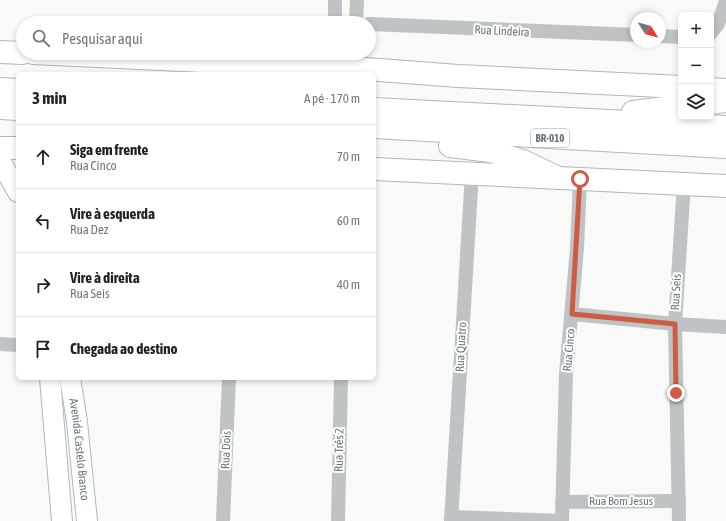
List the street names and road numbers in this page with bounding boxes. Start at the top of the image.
street label: Rua Lindeira [474,23,530,39]
road number: BR-010 [531,129,569,147]
street label: Rua Seis [668,273,684,311]
street label: Rua Quatro [453,321,469,372]
street label: Rua Cinco [560,328,578,372]
street label: Avenida Castelo Branco [66,397,92,501]
street label: Rua Três 2 [332,428,346,472]
street label: Rua Dois [218,431,234,469]
street label: Rua Bom Jesus [589,494,653,508]

